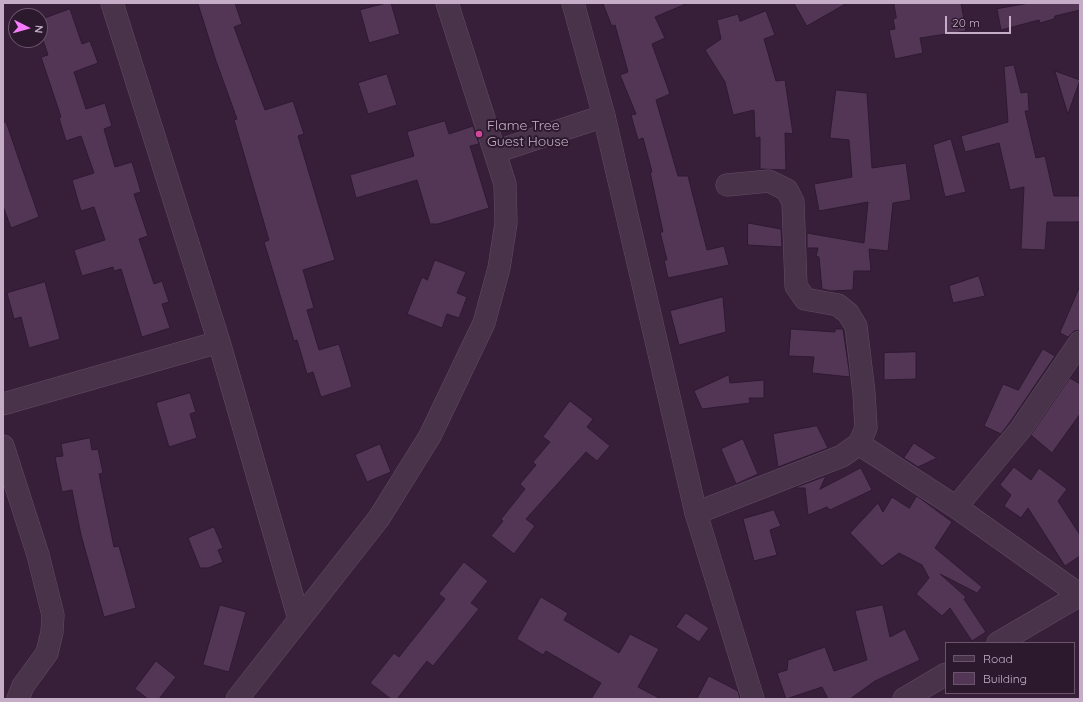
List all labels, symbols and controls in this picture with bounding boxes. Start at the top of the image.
north arrow [8,8,48,48]
scale bar [947,8,1013,34]
text: 20 m [952,15,980,30]
text: N [32,24,46,34]
place label: Flame Tree Guest House [487,118,569,150]
marker: Flame Tree Guest House [474,129,484,139]
legend [945,642,1075,694]
text: Road [983,651,1013,666]
text: Building [983,671,1027,686]

